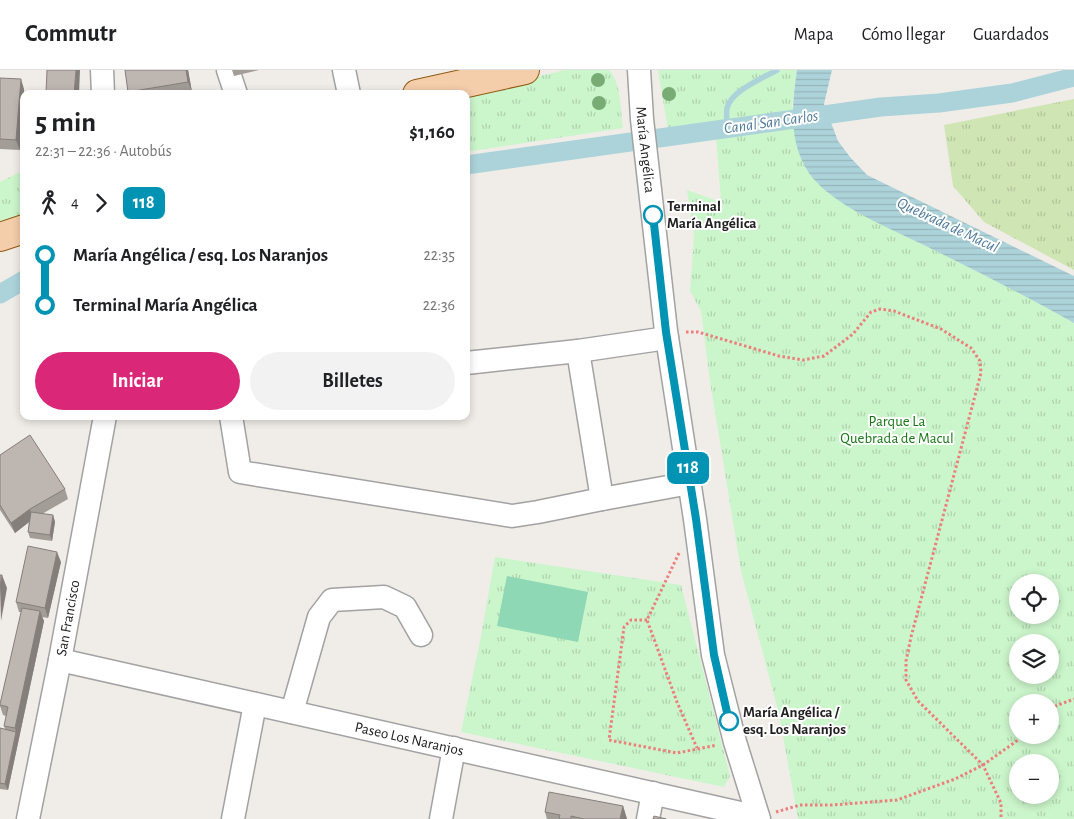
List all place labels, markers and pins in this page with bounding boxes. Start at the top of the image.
place label: Terminal María Angélica [667,199,757,231]
marker: Terminal María Angélica [643,205,663,225]
place label: María Angélica / esq. Los Naranjos [743,705,846,737]
marker: María Angélica / esq. Los Naranjos [719,711,739,731]

